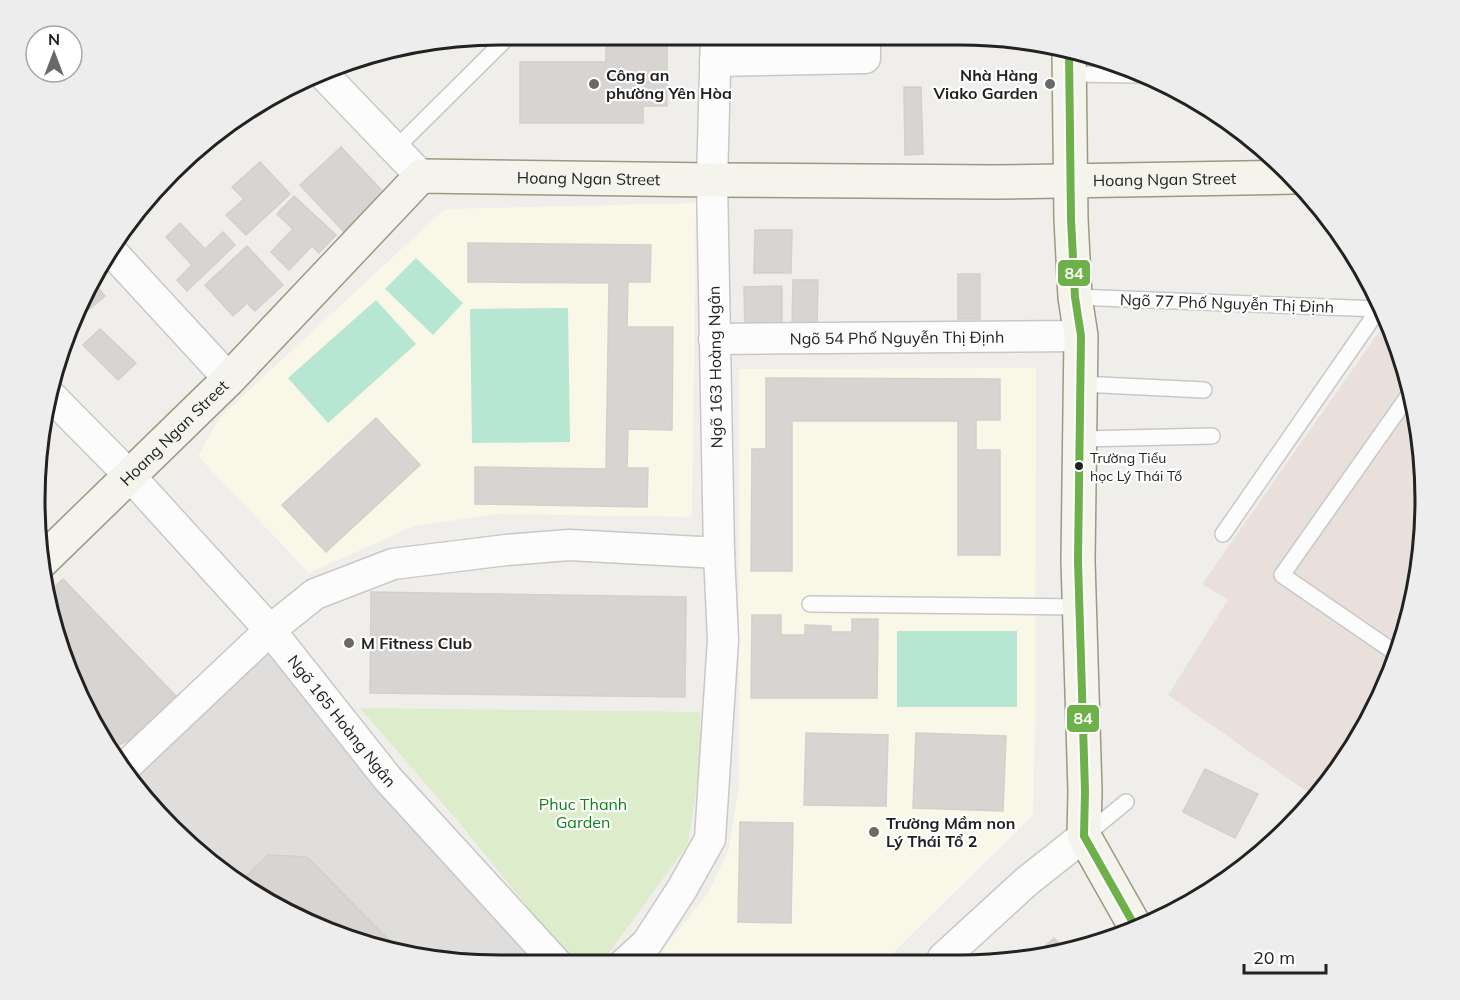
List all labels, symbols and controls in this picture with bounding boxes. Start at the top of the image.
north arrow [24,24,84,84]
text: N [48,29,60,49]
place label: Công an phường Yên Hòa [606,65,732,103]
place label: Nhà Hàng Viako Garden [933,65,1038,103]
marker: Công an phường Yên Hòa [587,77,601,91]
marker: Nhà Hàng Viako Garden [1043,77,1057,91]
street label: Hoang Ngan Street [517,167,661,189]
street label: Hoang Ngan Street [1093,168,1237,190]
line badge: 84 [1057,259,1091,287]
text: 84 [1064,263,1084,283]
street label: Ngõ 163 Hoàng Ngân [704,286,726,448]
street label: Ngõ 77 Phố Nguyễn Thị Định [1120,289,1334,317]
street label: Ngõ 54 Phố Nguyễn Thị Định [790,327,1004,348]
street label: Hoang Ngan Street [116,375,232,490]
place label: Trường Tiểu học Lý Thái Tổ [1090,449,1182,485]
marker: Trường Tiểu học Lý Thái Tổ [1073,460,1085,472]
place label: M Fitness Club [361,633,472,653]
marker: M Fitness Club [342,636,356,650]
street label: Ngõ 165 Hoàng Ngân [284,651,400,791]
line badge: 84 [1066,704,1100,733]
text: 84 [1073,708,1093,728]
park label: Phuc Thanh Garden [539,794,627,832]
place label: Trường Mầm non Lý Thái Tổ 2 [886,813,1015,851]
marker: Trường Mầm non Lý Thái Tổ 2 [867,825,881,839]
scale bar [1244,937,1326,975]
text: 20 m [1253,946,1295,969]

